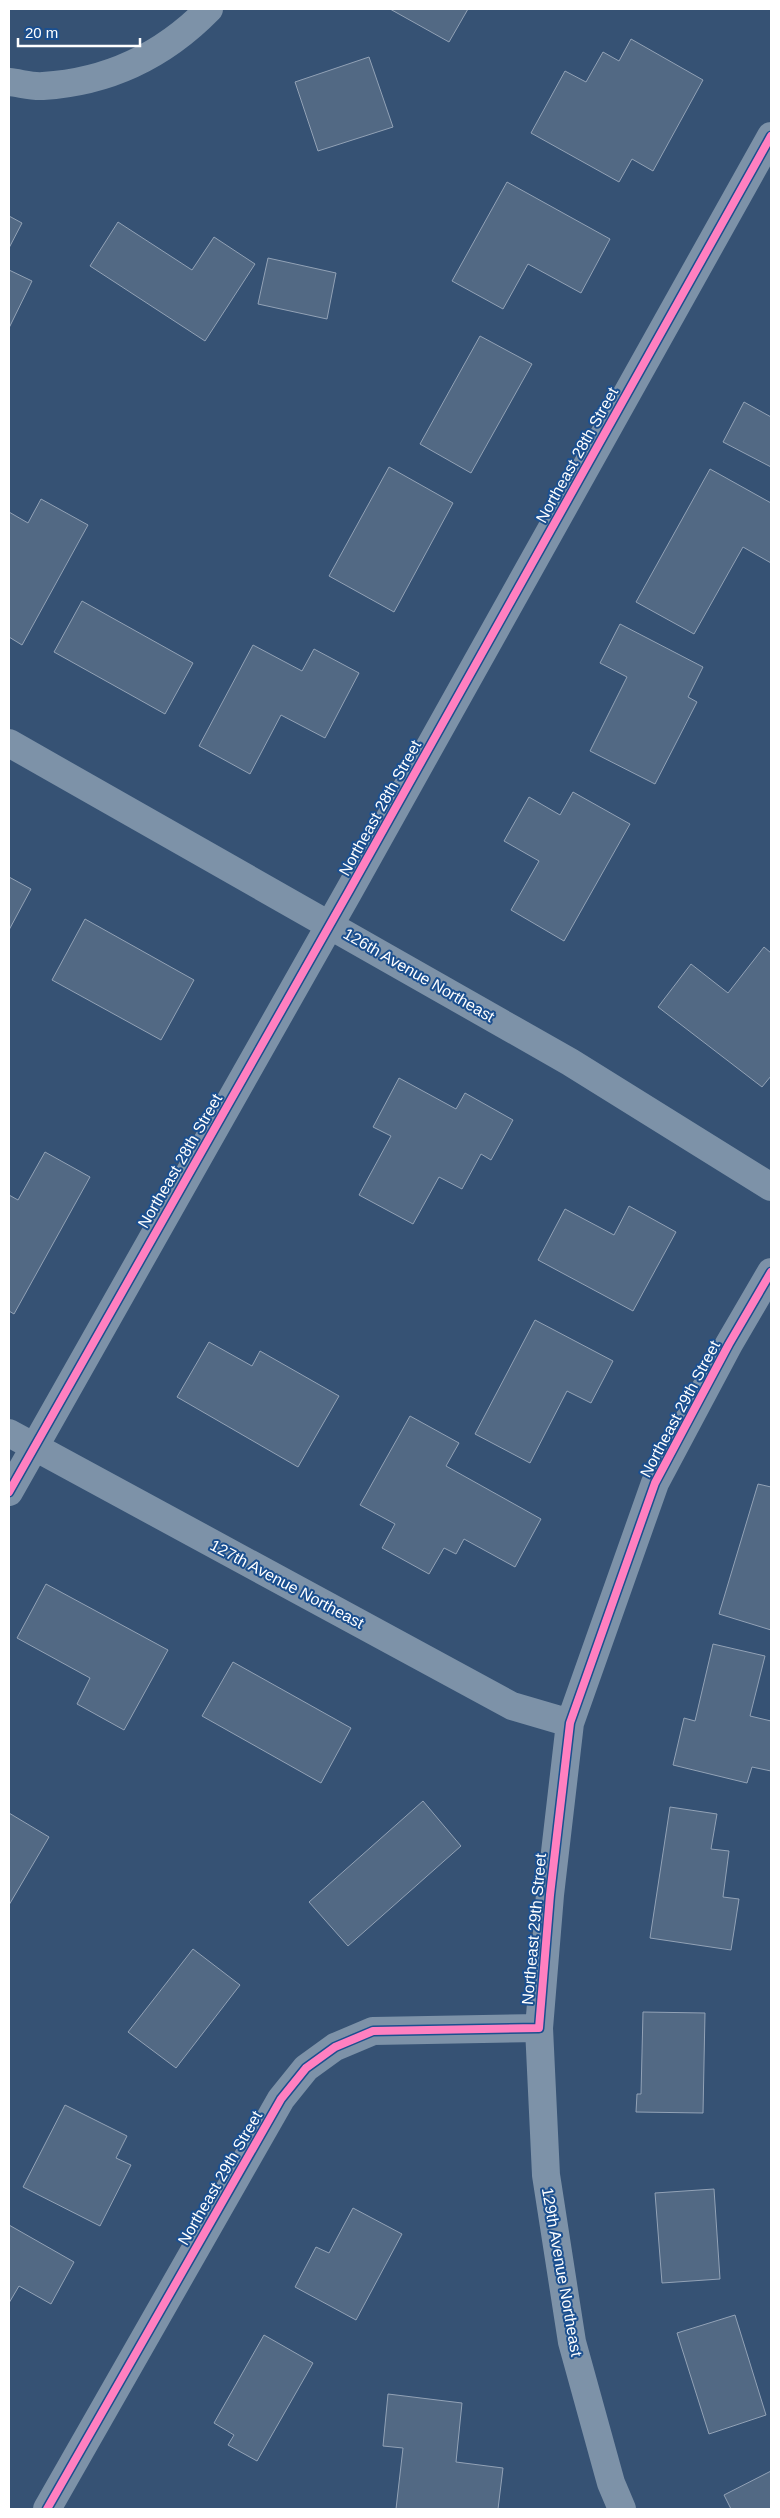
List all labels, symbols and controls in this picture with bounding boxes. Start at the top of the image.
scale bar [18,15,140,47]
text: 20 m [25,24,58,41]
street label: Northeast 28th Street [533,384,622,526]
street label: Northeast 28th Street [336,737,425,879]
street label: 126th Avenue Northeast [341,925,498,1025]
street label: Northeast 28th Street [135,1090,226,1231]
street label: Northeast 29th Street [637,1337,723,1480]
street label: 127th Avenue Northeast [207,1536,367,1632]
street label: Northeast 29th Street [519,1852,549,2005]
street label: Northeast 29th Street [175,2107,266,2248]
street label: 129th Avenue Northeast [539,2186,585,2358]

